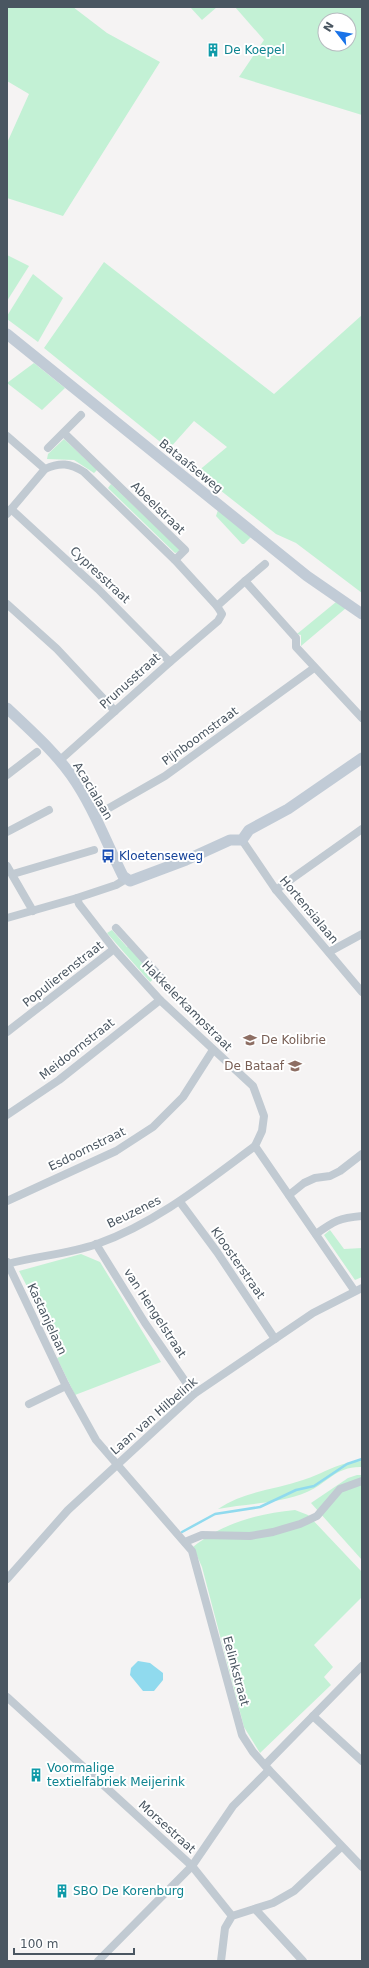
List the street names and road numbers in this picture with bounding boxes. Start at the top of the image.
street label: Bataafseweg [156,436,226,496]
street label: Abeelstraat [128,479,188,537]
street label: Cypresstraat [67,544,133,606]
street label: Prunusstraat [97,650,163,712]
street label: Pijnboomstraat [159,704,241,768]
street label: Acacialaan [70,760,116,822]
street label: Hortensialaan [277,873,341,947]
street label: Populierenstraat [20,938,106,1010]
street label: Hakkelerkampstraat [139,958,235,1054]
street label: Meidoornstraat [37,1015,117,1083]
street label: Esdoornstraat [46,1124,128,1174]
street label: Beuzenes [105,1193,163,1231]
street label: Kloosterstraat [208,1224,268,1302]
street label: van Hengelstraat [121,1266,189,1360]
street label: Kastanjelaan [24,1281,70,1357]
street label: Laan van Hilbelink [108,1374,200,1458]
street label: Eelinkstraat [220,1635,252,1708]
street label: Morsestraat [136,1798,198,1856]

